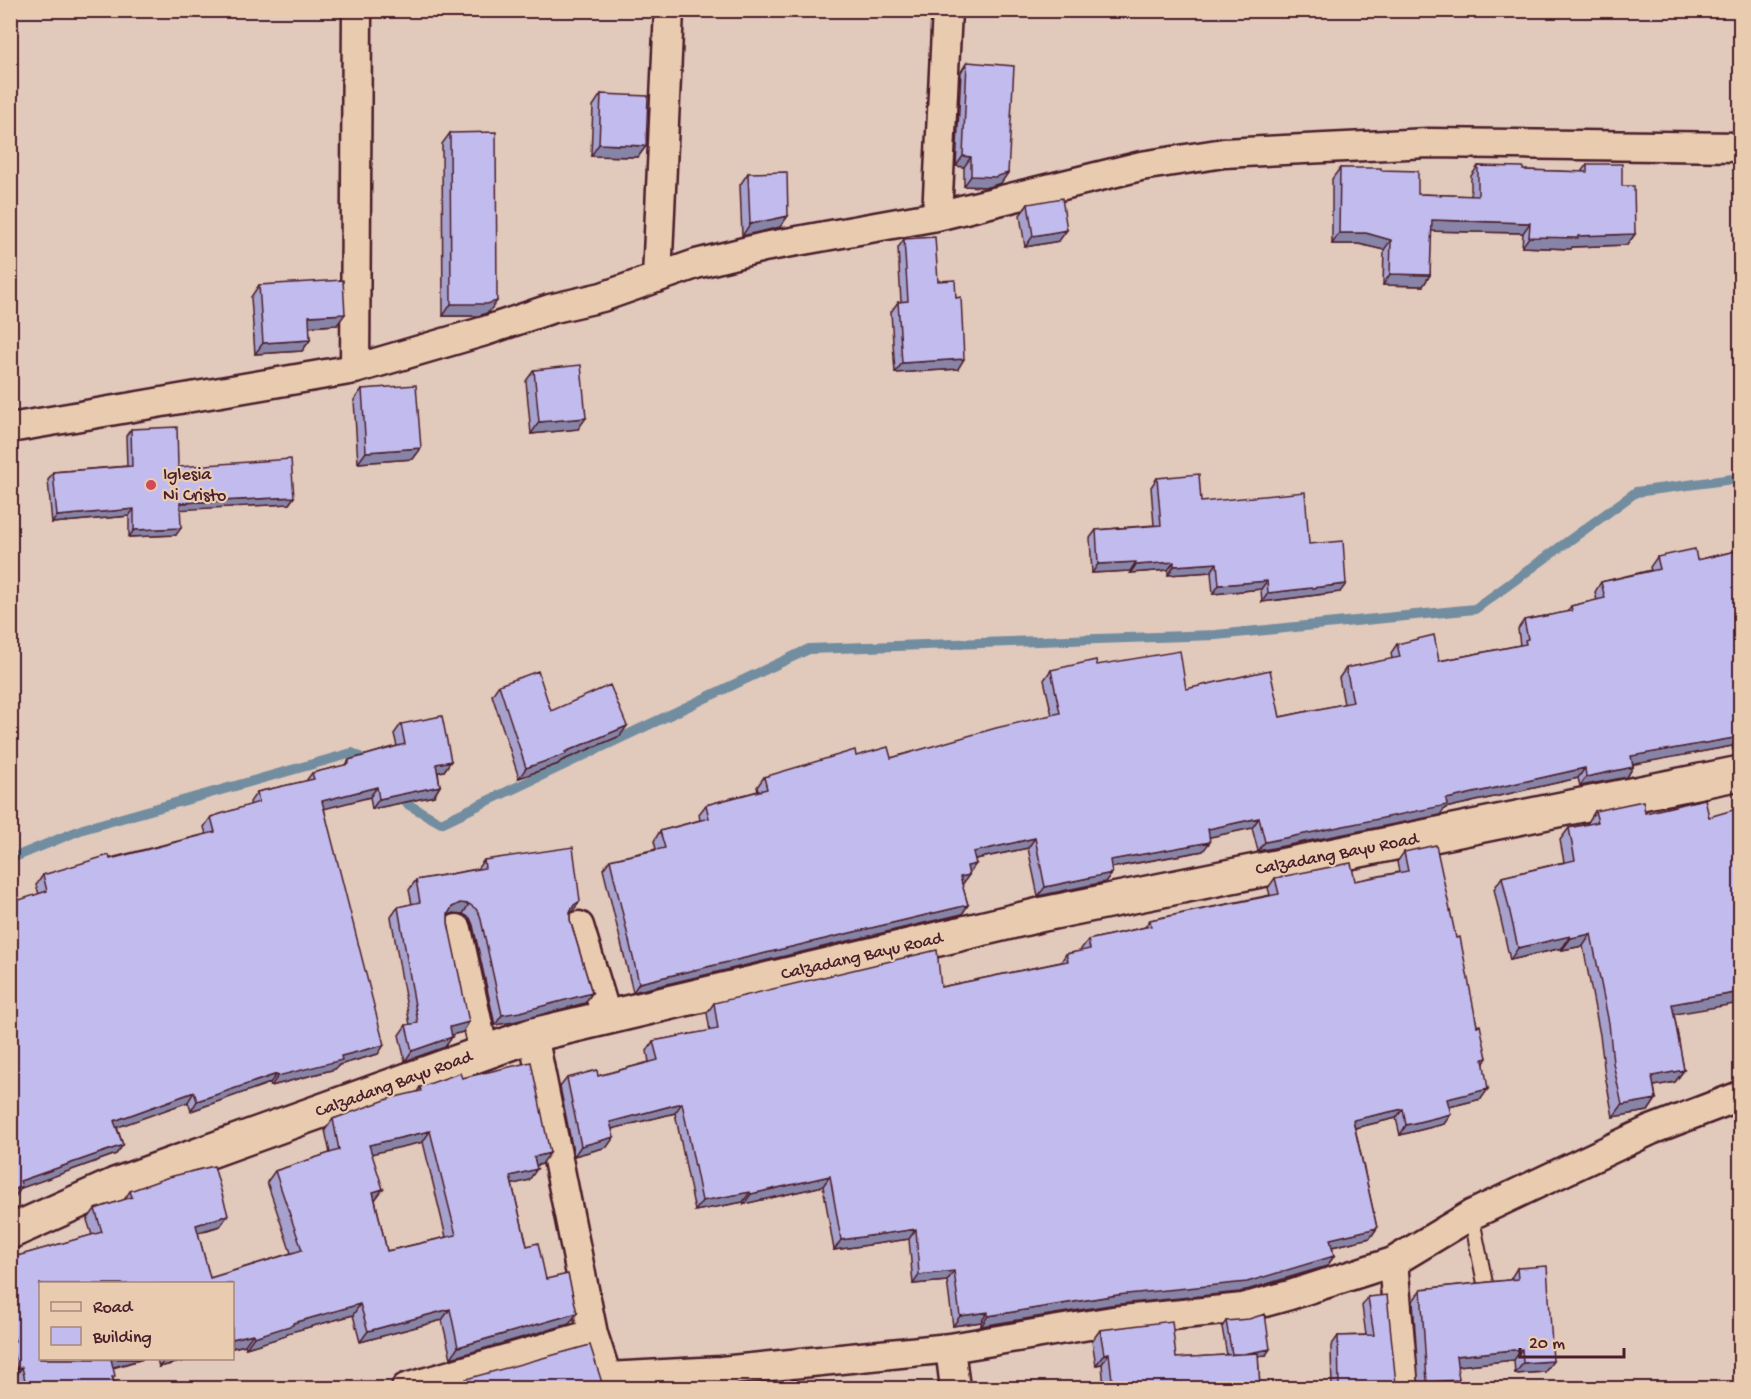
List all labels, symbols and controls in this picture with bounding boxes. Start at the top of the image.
place label: Iglesia Ni Cristo [163,465,226,507]
marker: Iglesia Ni Cristo [144,478,158,492]
street label: Calzadang Bayu Road [1254,829,1422,881]
street label: Calzadang Bayu Road [779,928,946,986]
street label: Calzadang Bayu Road [313,1046,477,1123]
legend [39,1282,234,1360]
text: Road [93,1298,134,1319]
scale bar [1520,1321,1624,1359]
text: Building [92,1328,152,1349]
text: 20 m [1529,1334,1565,1355]

